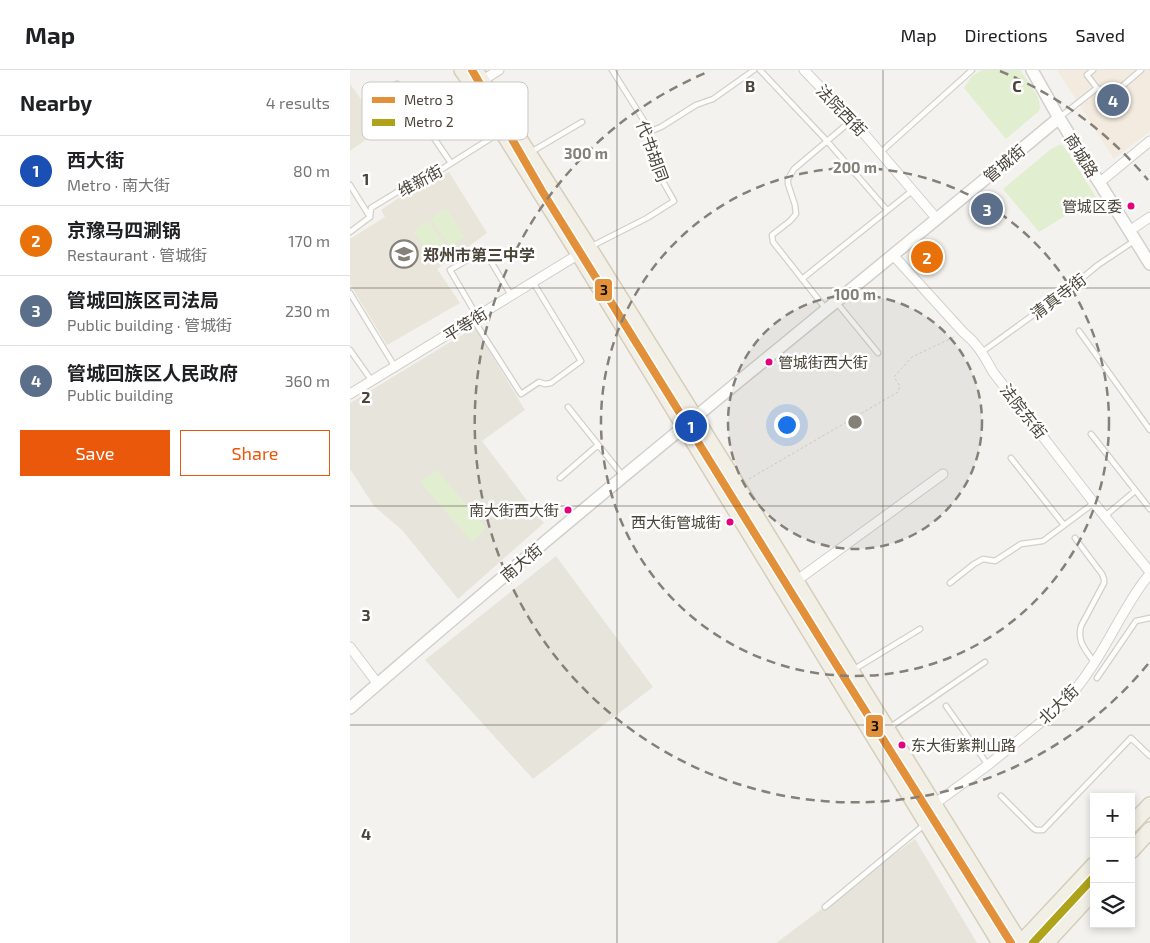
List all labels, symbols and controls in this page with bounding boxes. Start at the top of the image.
text: Map [25,20,75,49]
text: Map [900,24,937,46]
text: Directions [965,24,1048,46]
text: Saved [1076,24,1125,46]
text: B [745,76,755,95]
text: C [1012,76,1022,95]
street label: 法院西街 [813,80,871,140]
pin: 4 [1097,81,1129,119]
legend [362,82,528,140]
text: Nearby [20,90,92,115]
text: Metro 3 [404,91,453,108]
text: 4 results [266,93,330,112]
text: Metro 2 [404,113,454,130]
street label: 代书胡同 [633,118,673,184]
street label: 商城路 [1061,130,1103,180]
street label: 管城街 [980,140,1028,186]
text: 300 m [564,144,608,162]
text: 西大街 [67,148,124,171]
text: 200 m [833,158,877,176]
street label: 维新街 [394,160,446,200]
text: 1 [33,161,39,180]
text: 80 m [293,161,330,180]
text: 1 [363,169,369,188]
text: Metro · 南大街 [67,175,170,194]
pin: 3 [971,190,1003,228]
place label: 管城区委 [1062,197,1122,215]
marker: 管城区委 [1126,201,1136,211]
text: 京豫马四涮锅 [67,218,181,241]
text: 2 [31,231,41,250]
text: 170 m [288,231,330,250]
pin: 2 [911,238,943,276]
school or university icon: 郑州市第三中学 [389,239,419,269]
text: Restaurant · 管城街 [67,245,207,264]
place label: 郑州市第三中学 [423,245,535,264]
street label: 清真寺街 [1027,269,1089,323]
line badge: 3 [594,278,613,302]
text: 3 [600,281,608,298]
text: 100 m [834,285,876,303]
text: 管城回族区司法局 [67,288,219,311]
text: 3 [31,301,41,320]
text: 230 m [285,301,330,320]
street label: 平等街 [440,303,490,345]
text: Public building · 管城街 [67,315,232,334]
place label: 管城街西大街 [778,353,868,371]
marker: 管城街西大街 [764,357,774,367]
text: 管城回族区人民政府 [67,361,238,384]
text: 4 [31,371,41,390]
text: 360 m [285,371,330,390]
street label: 法院东街 [997,380,1051,442]
text: Public building [67,385,173,404]
text: 2 [361,387,371,406]
pin: 1 [675,407,707,445]
your location [774,412,800,438]
centre of rings [846,413,864,431]
button: Save [20,430,170,476]
button: Share [180,430,330,476]
place label: 南大街西大街 [469,501,559,519]
marker: 南大街西大街 [563,505,573,515]
place label: 西大街管城街 [631,513,721,531]
marker: 西大街管城街 [725,517,735,527]
street label: 南大街 [497,539,545,585]
text: 3 [361,605,371,624]
street label: 北大街 [1034,680,1082,728]
line badge: 3 [865,714,884,738]
text: 3 [871,717,879,734]
place label: 东大街紫荆山路 [911,736,1016,754]
marker: 东大街紫荆山路 [897,740,907,750]
map controls [1090,793,1135,928]
button: + [1090,793,1135,838]
text: 4 [361,824,371,843]
button: − [1090,838,1135,883]
button: layers [1090,883,1135,928]

